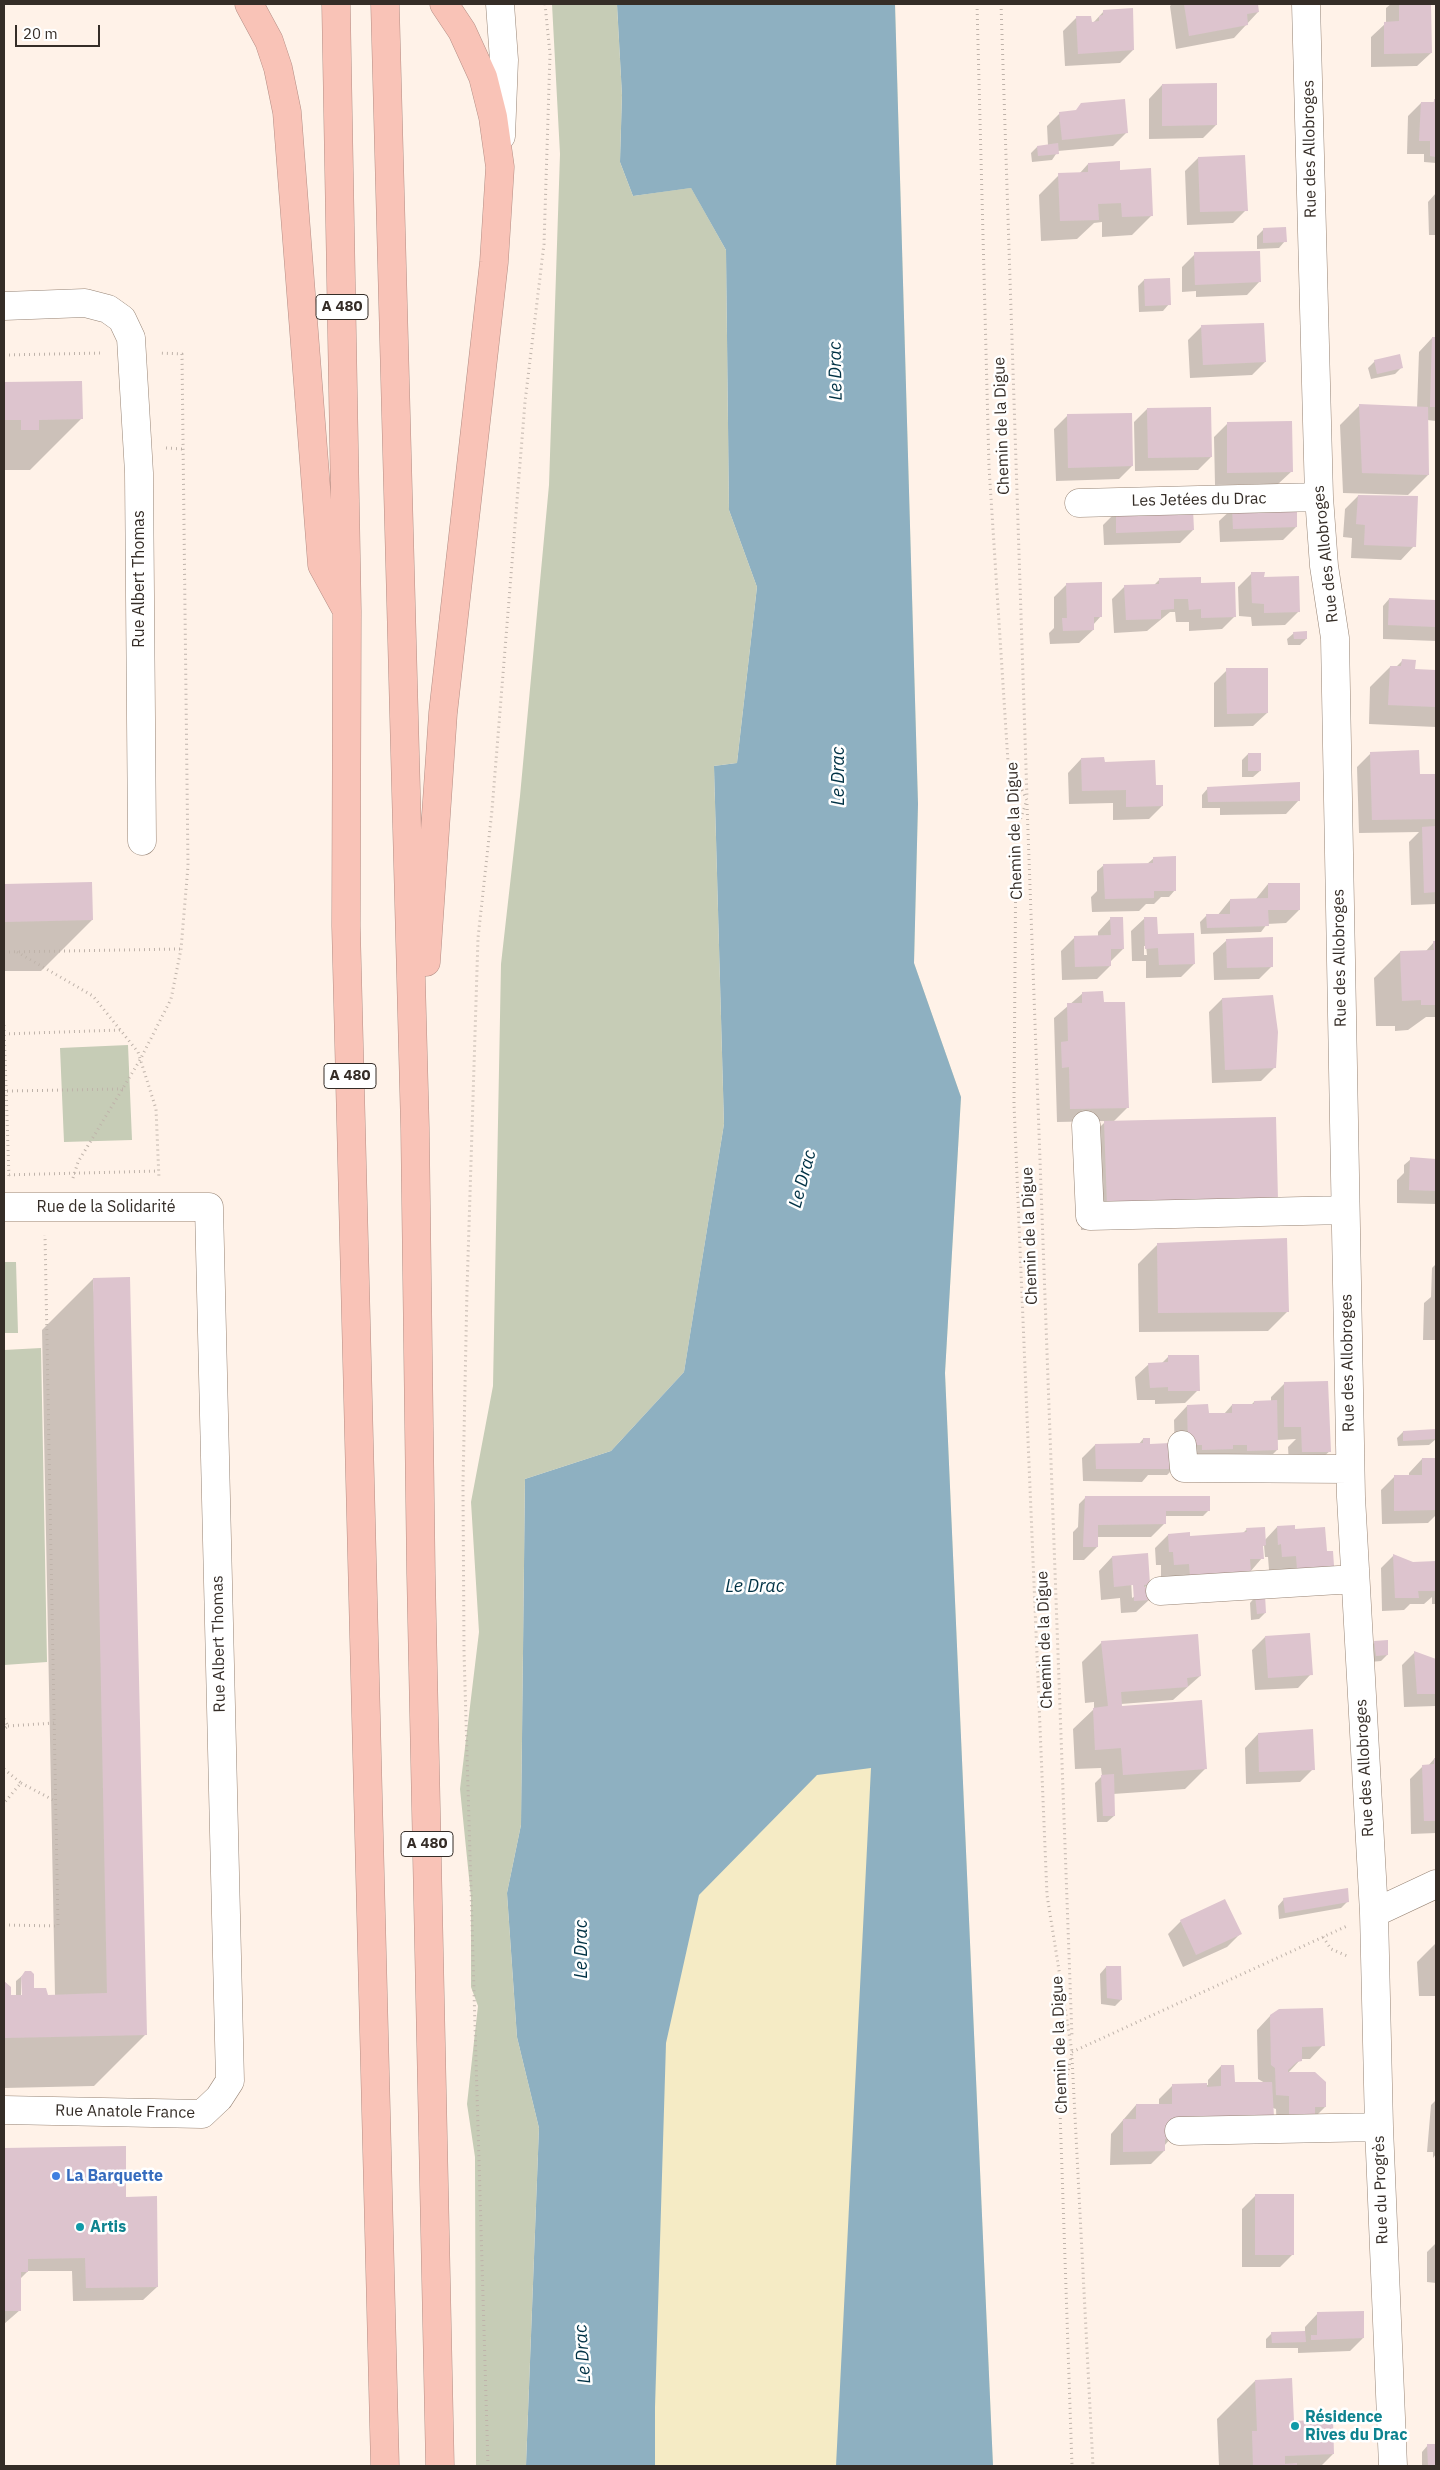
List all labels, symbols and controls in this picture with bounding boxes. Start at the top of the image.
scale bar [18,15,102,47]
text: 20 m [23,24,58,43]
street label: Rue des Allobroges [1299,80,1321,218]
road number: A 480 [316,294,368,320]
water label: Le Drac [825,341,847,401]
street label: Chemin de la Digue [990,357,1014,495]
street label: Rue des Allobroges [1309,484,1343,624]
street label: Les Jetées du Drac [1131,489,1267,511]
street label: Rue Albert Thomas [129,510,149,648]
water label: Le Drac [828,746,850,806]
street label: Chemin de la Digue [1003,762,1027,900]
street label: Rue des Allobroges [1329,889,1351,1027]
road number: A 480 [324,1064,376,1088]
water label: Le Drac [785,1148,821,1210]
street label: Chemin de la Digue [1018,1167,1042,1305]
street label: Rue de la Solidarité [36,1197,176,1217]
street label: Rue des Allobroges [1337,1294,1359,1432]
street label: Chemin de la Digue [1033,1571,1057,1709]
street label: Rue Albert Thomas [208,1575,230,1713]
water label: Le Drac [725,1576,785,1598]
street label: Rue des Allobroges [1352,1698,1378,1838]
road number: A 480 [401,1832,453,1856]
water label: Le Drac [571,1919,593,1979]
street label: Chemin de la Digue [1048,1976,1072,2114]
street label: Rue Anatole France [55,2101,195,2123]
street label: Rue du Progrès [1370,2135,1392,2245]
place label: La Barquette [66,2166,163,2186]
marker: La Barquette [50,2170,62,2182]
place label: Artis [90,2217,126,2237]
marker: Artis [74,2221,86,2233]
water label: Le Drac [570,2324,596,2384]
place label: Résidence Rives du Drac [1305,2407,1407,2445]
marker: Résidence Rives du Drac [1289,2420,1301,2432]

